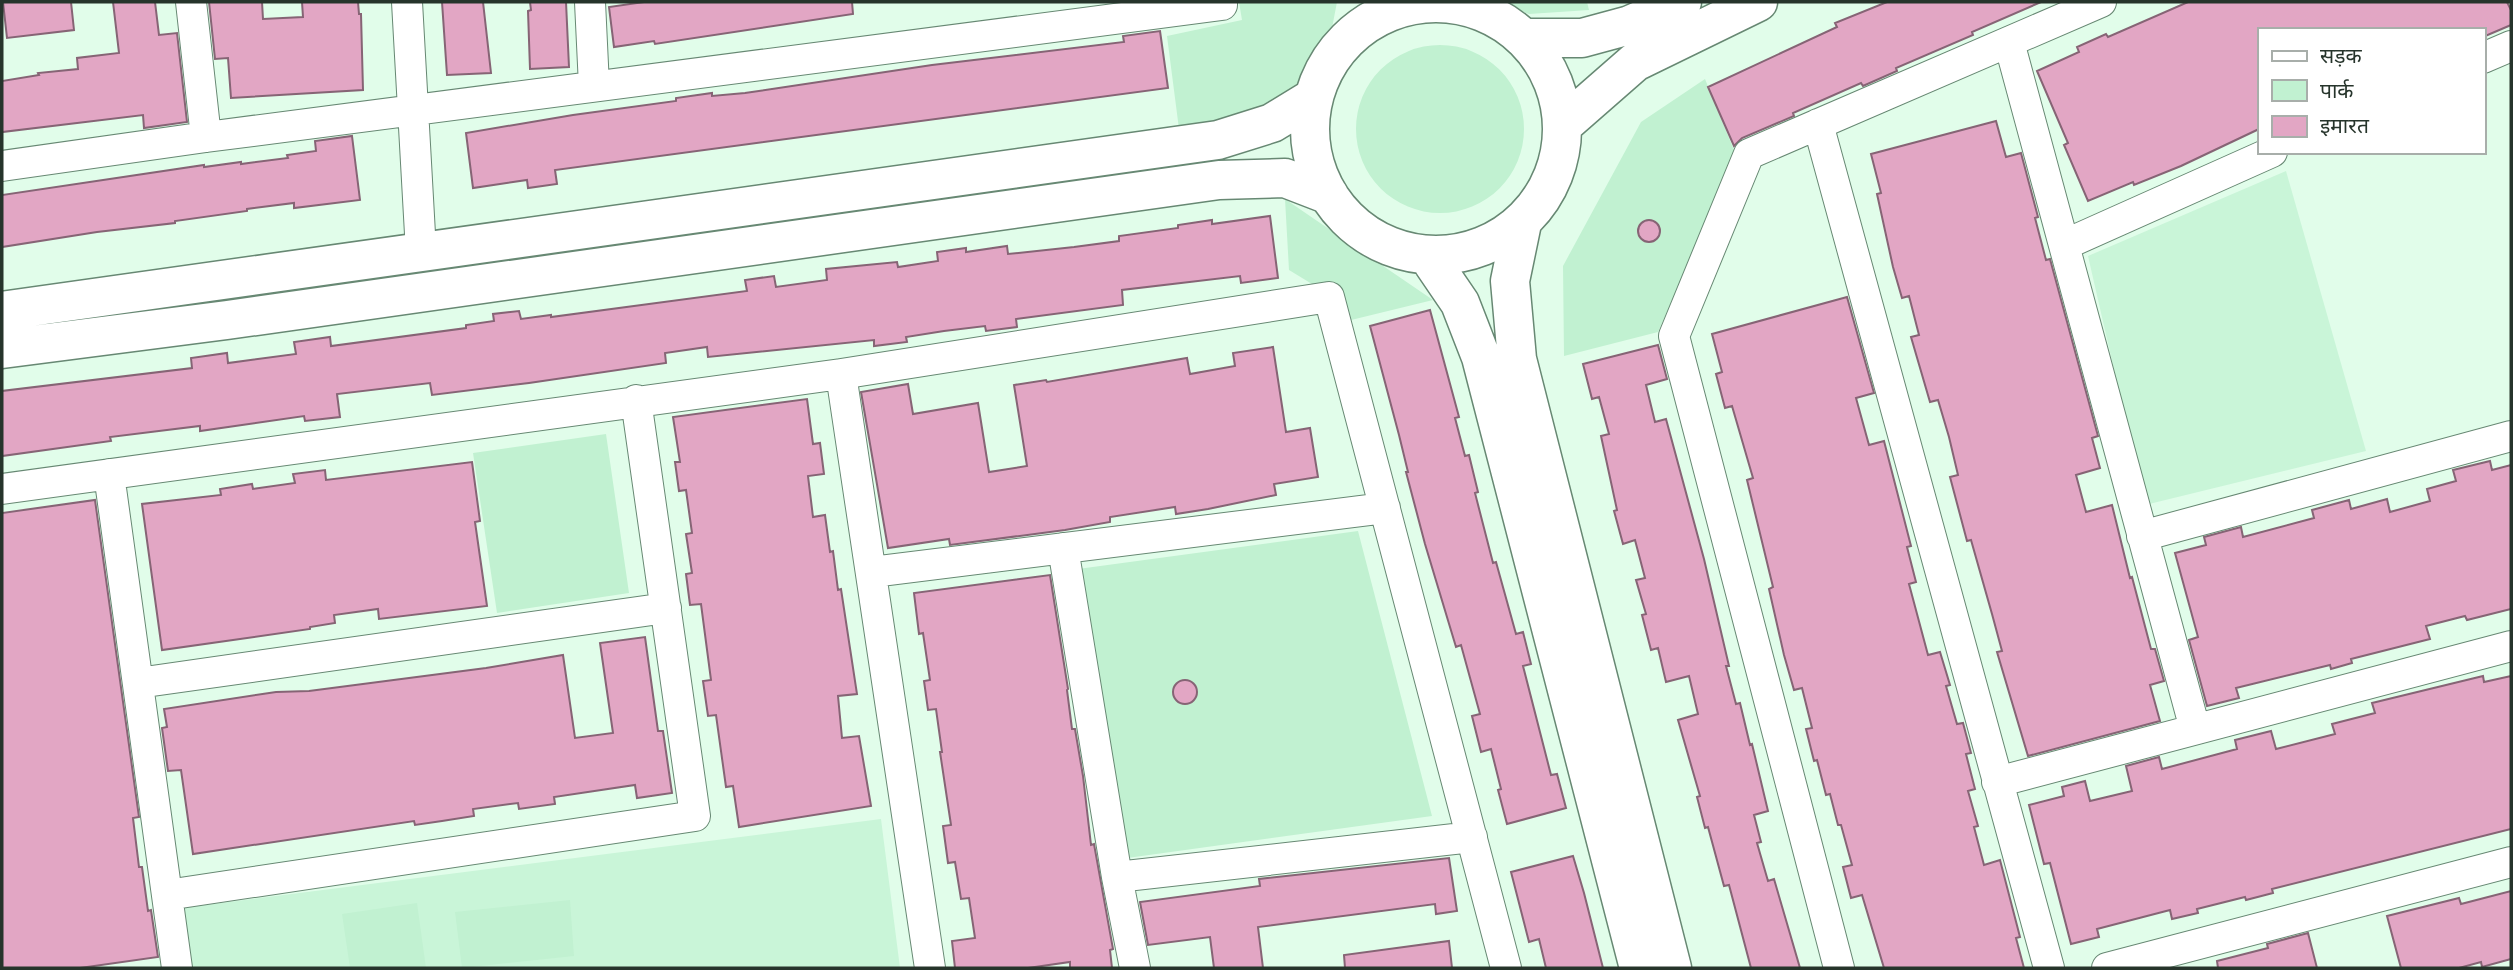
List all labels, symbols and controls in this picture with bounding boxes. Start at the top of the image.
legend [2258,28,2485,154]
text: सड़क [2320,42,2362,69]
text: पार्क [2320,77,2354,104]
text: इमारत [2320,112,2370,139]

